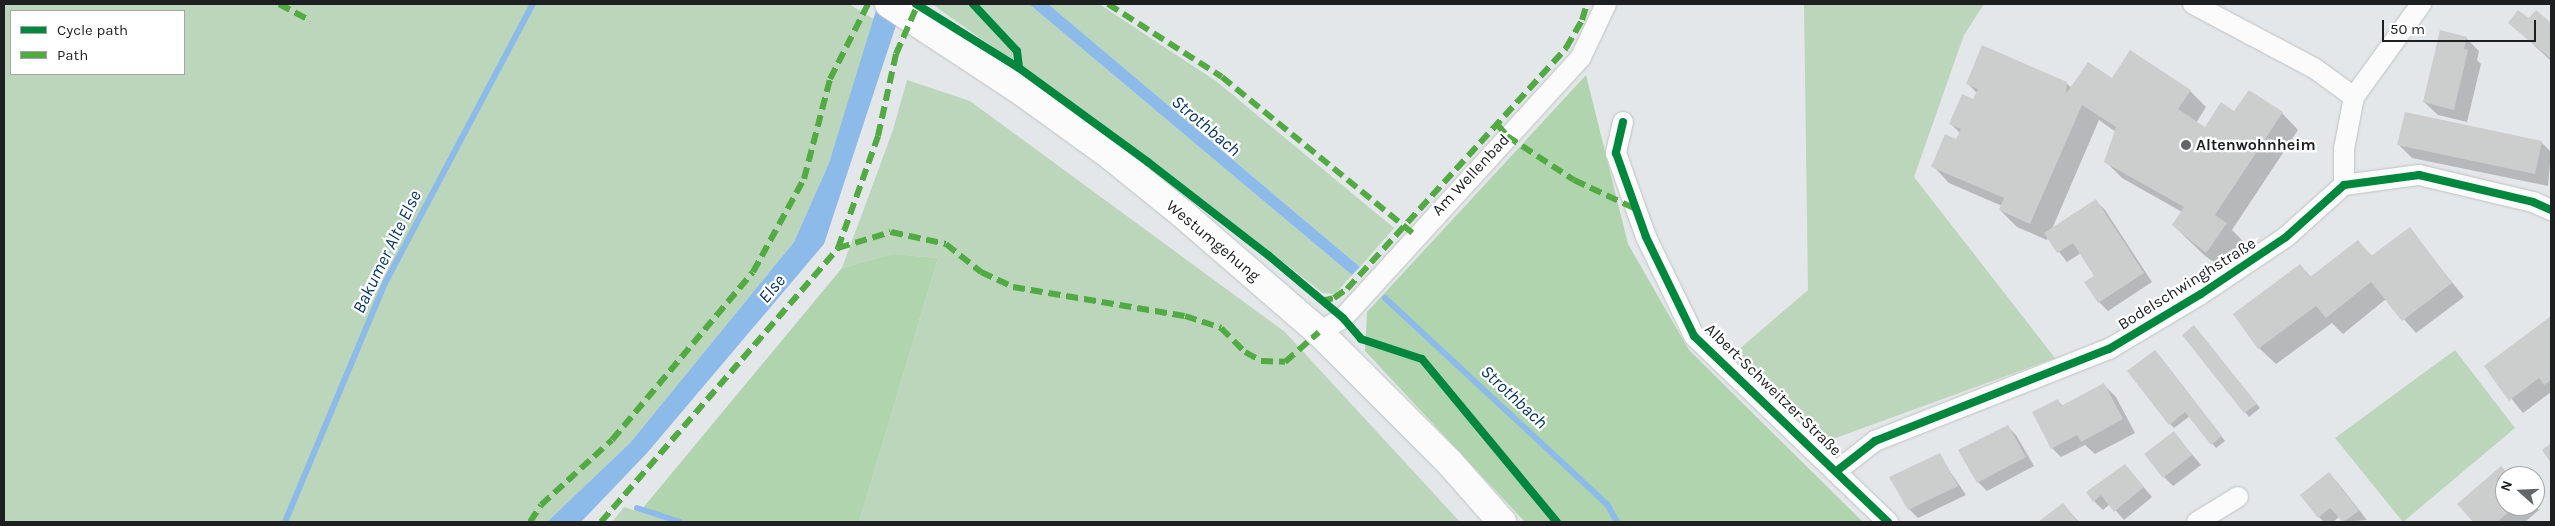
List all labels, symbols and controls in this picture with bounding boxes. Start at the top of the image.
legend [10,10,185,75]
scale bar [2385,10,2539,42]
text: 50 m [2390,20,2425,38]
text: Cycle path [57,21,128,39]
text: Path [57,46,88,64]
water label: Strothbach [1167,91,1245,161]
street label: Am Wellenbad [1428,130,1514,220]
place label: Altenwohnheim [2196,135,2316,155]
marker: Altenwohnheim [2180,139,2192,151]
water label: Bakumer Alte Else [348,187,426,317]
street label: Westumgehung [1162,196,1264,286]
street label: Bodelschwinghstraße [2115,234,2259,334]
water label: Else [754,270,790,308]
street label: Albert-Schweitzer-Straße [1701,320,1845,460]
water label: Strothbach [1476,361,1552,433]
north arrow [2495,466,2545,516]
text: N [2497,478,2516,494]

